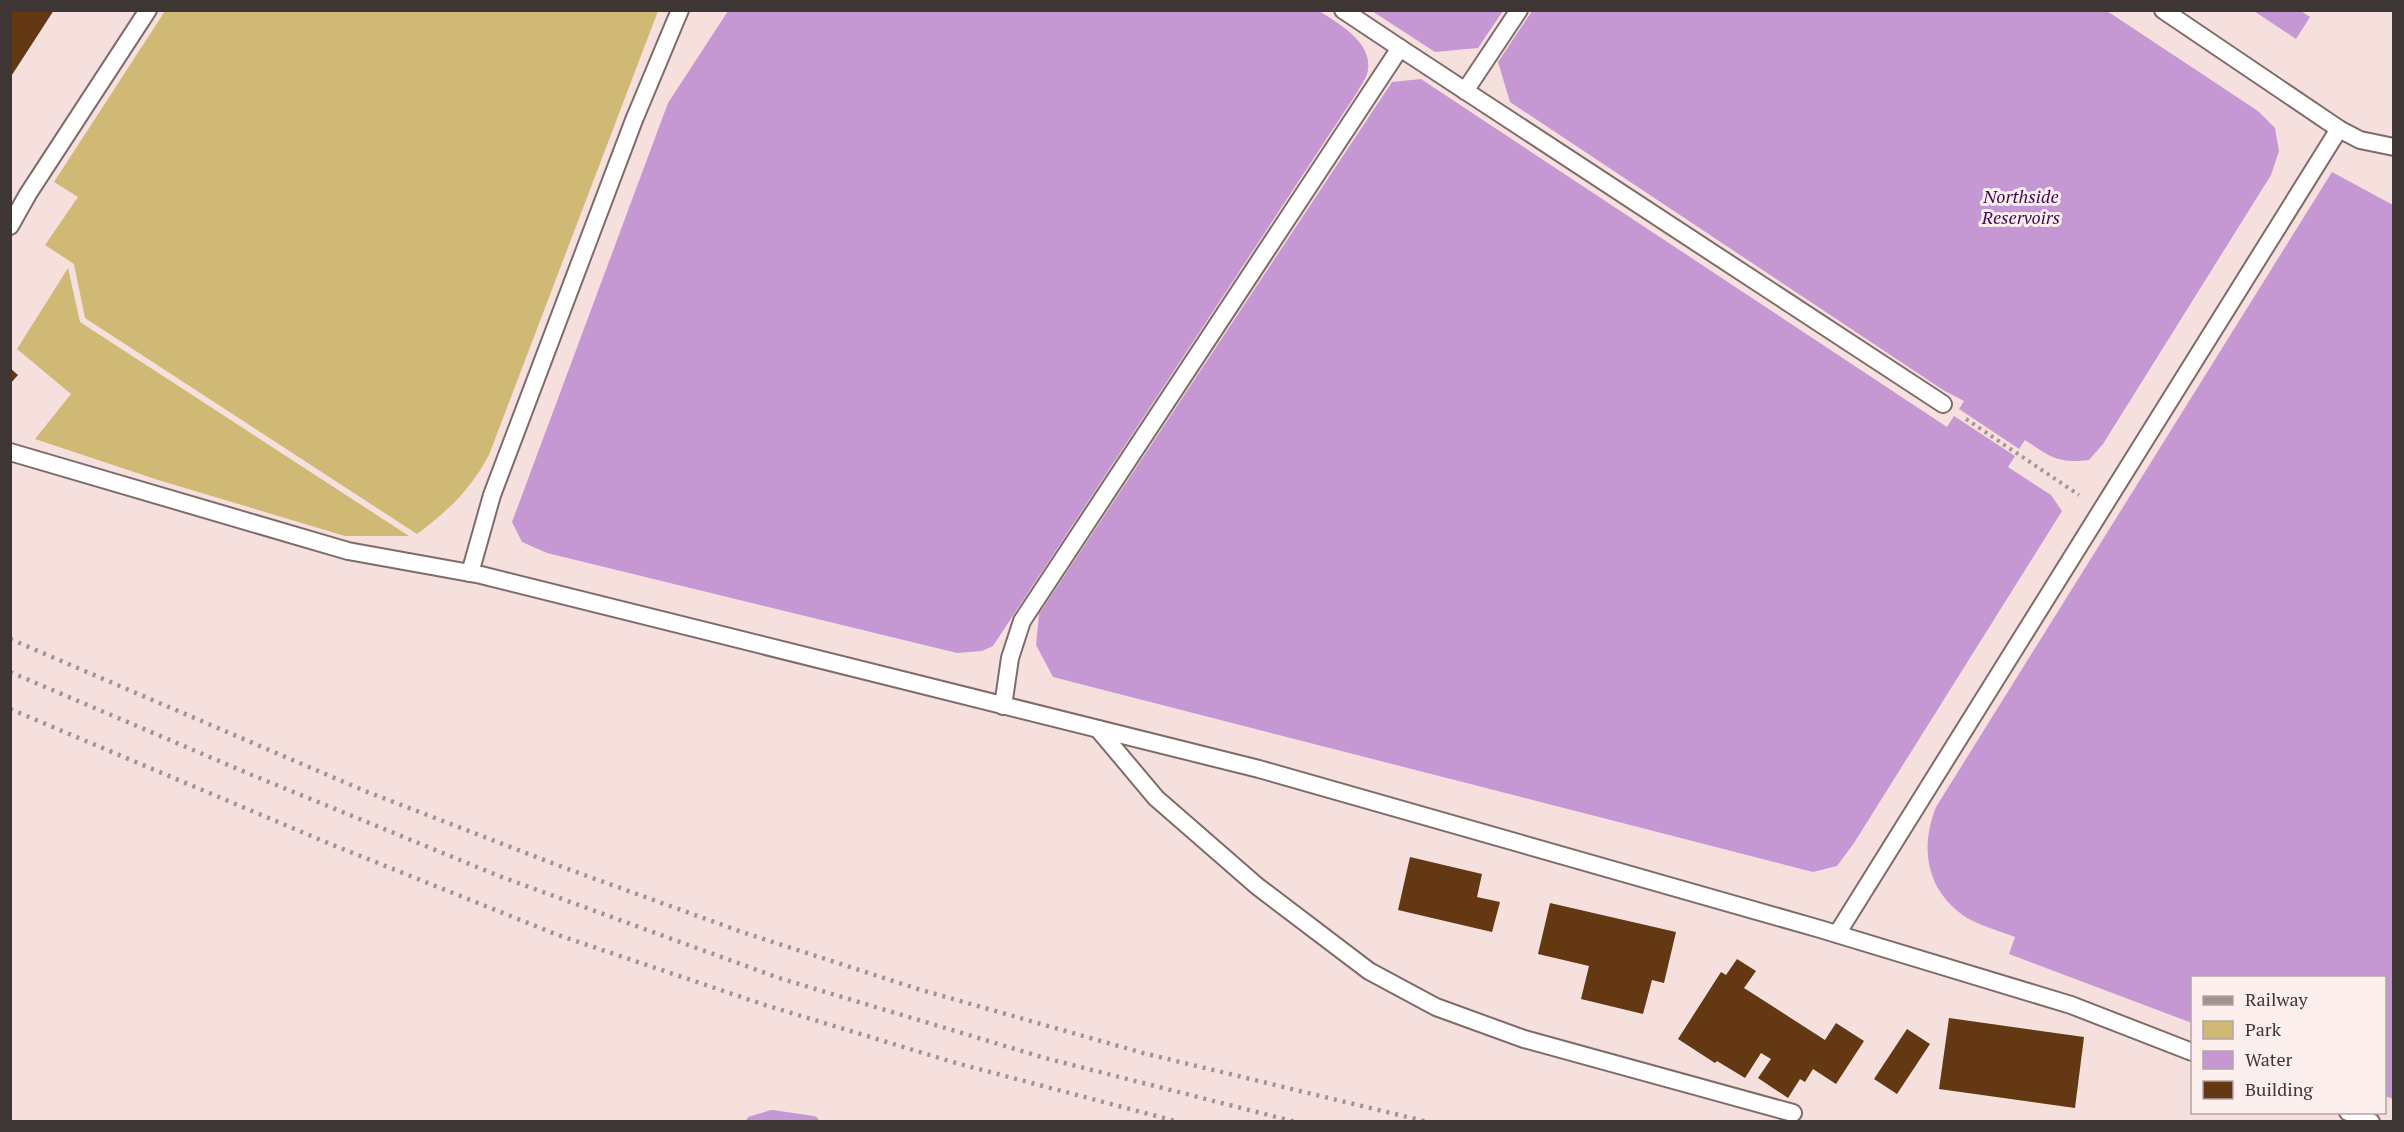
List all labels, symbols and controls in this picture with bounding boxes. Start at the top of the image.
water label: Northside Reservoirs [1981,184,2060,229]
legend [2191,976,2386,1114]
text: Railway [2245,987,2309,1011]
text: Park [2245,1017,2282,1041]
text: Water [2245,1047,2292,1071]
text: Building [2245,1077,2313,1101]

